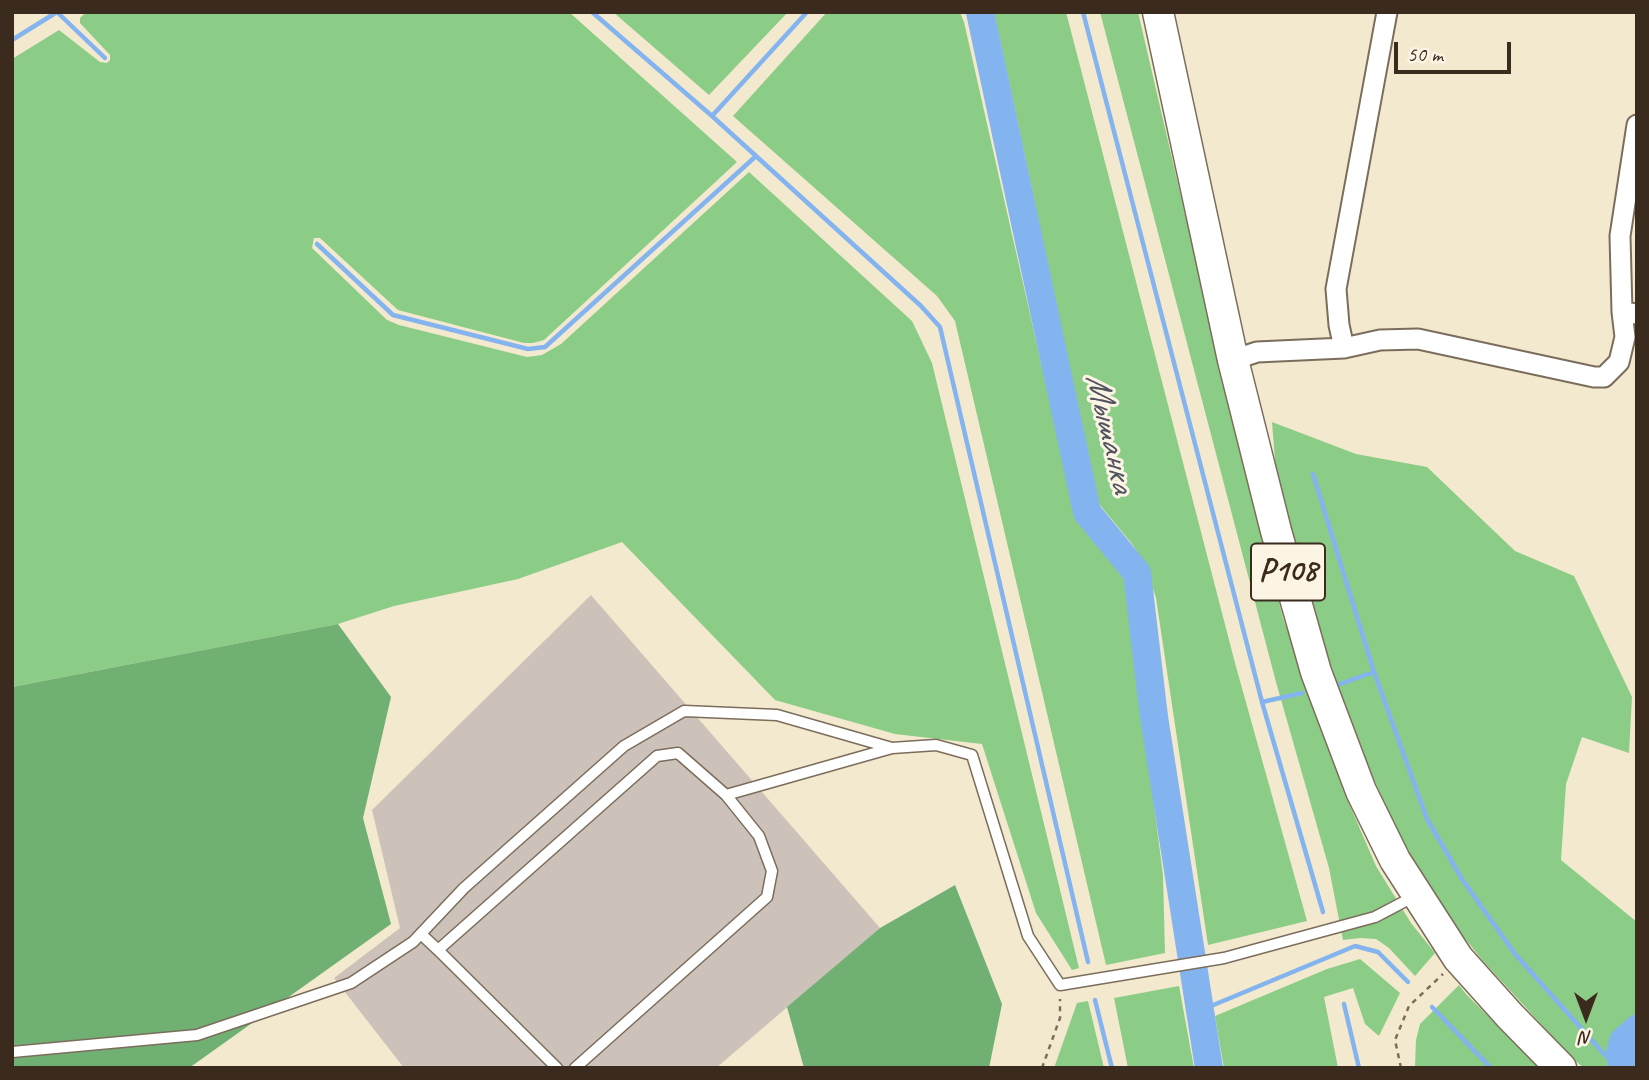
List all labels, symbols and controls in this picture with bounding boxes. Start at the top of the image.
scale bar [1397,28,1514,72]
text: 50 m [1407,41,1443,67]
water label: Мышанка [1075,370,1143,496]
road number: Р108 [1251,544,1325,600]
north arrow [1551,982,1621,1052]
text: N [1580,1026,1592,1050]

